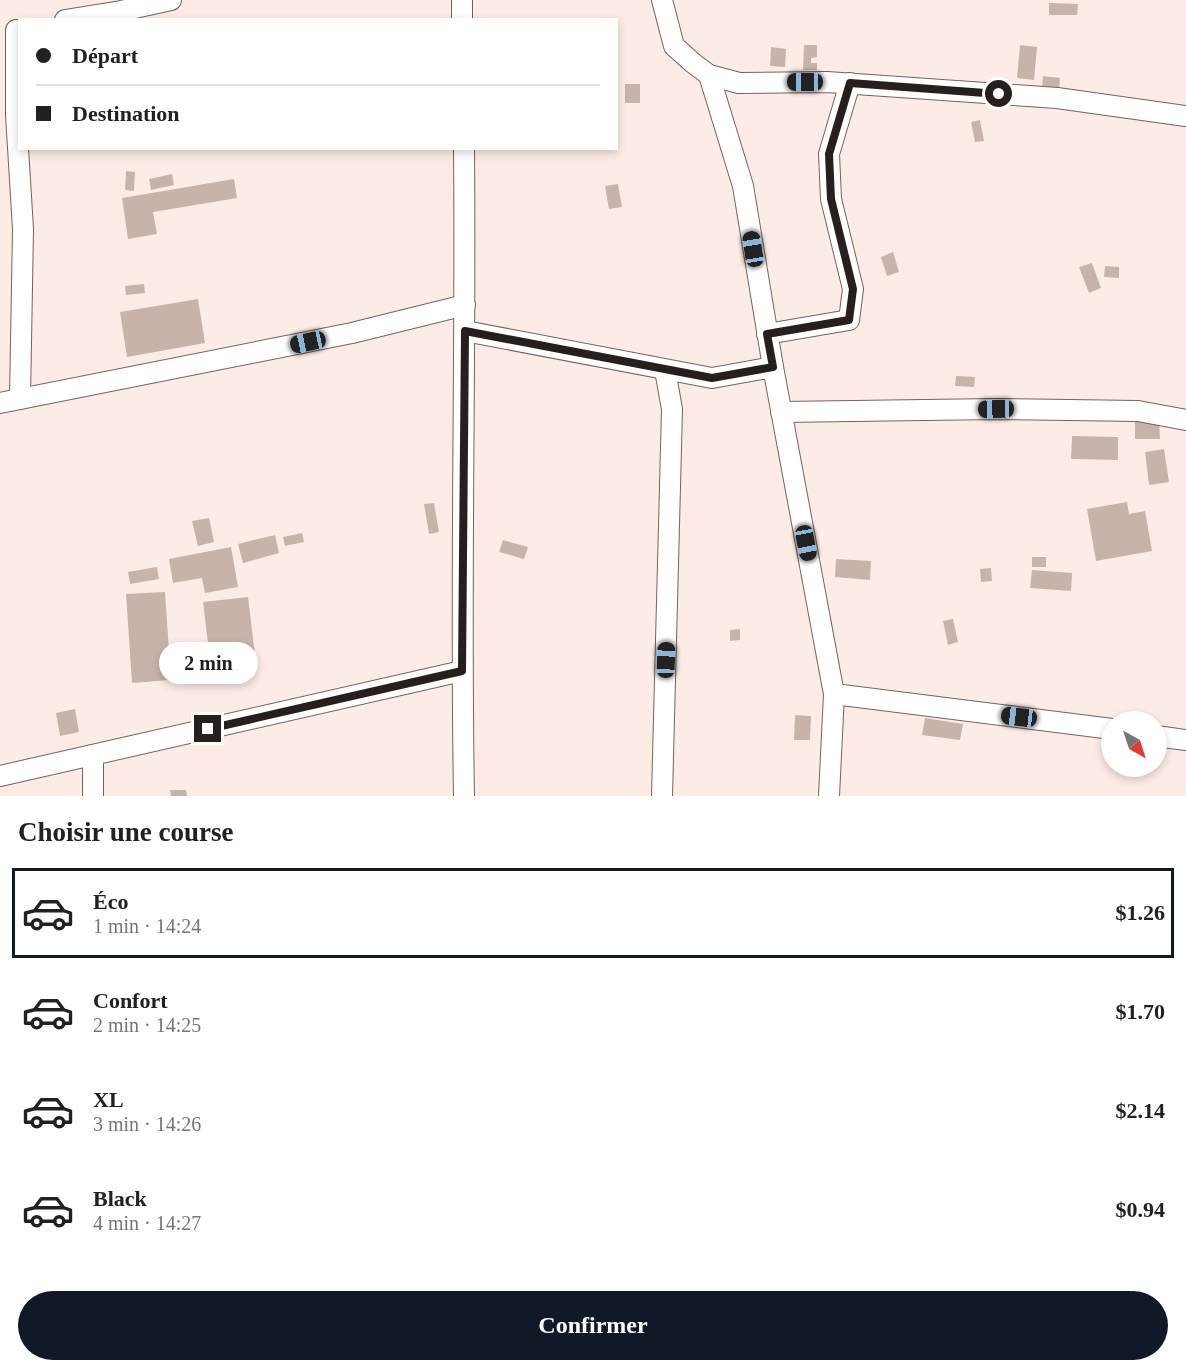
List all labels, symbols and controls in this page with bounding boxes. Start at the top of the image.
text: Départ [72,43,138,68]
car [787,73,823,91]
route start [985,80,1012,107]
text: Destination [72,101,180,126]
car [741,230,765,268]
car [289,329,327,355]
car [978,400,1014,418]
car [794,524,818,562]
callout: 2 min [158,642,258,684]
car [656,642,676,678]
text: 2 min [184,652,233,674]
car [1000,706,1038,728]
north arrow [1101,711,1167,777]
map controls [1101,711,1167,777]
route end [194,715,221,742]
text: Choisir une course [18,817,234,847]
icon: car [21,886,75,940]
text: Éco [93,889,128,914]
text: $1.26 [1116,900,1165,925]
text: 1 min · 14:24 [93,915,201,937]
icon: car [21,985,75,1039]
text: Confort [93,988,168,1013]
text: $1.70 [1116,999,1165,1024]
text: 2 min · 14:25 [93,1014,201,1036]
icon: car [21,1084,75,1138]
text: XL [93,1087,124,1112]
text: $2.14 [1116,1098,1165,1123]
text: 3 min · 14:26 [93,1113,201,1135]
icon: car [21,1183,75,1237]
text: Black [93,1186,147,1211]
text: $0.94 [1116,1197,1165,1222]
text: 4 min · 14:27 [93,1212,201,1234]
button: Confirmer [18,1291,1168,1360]

